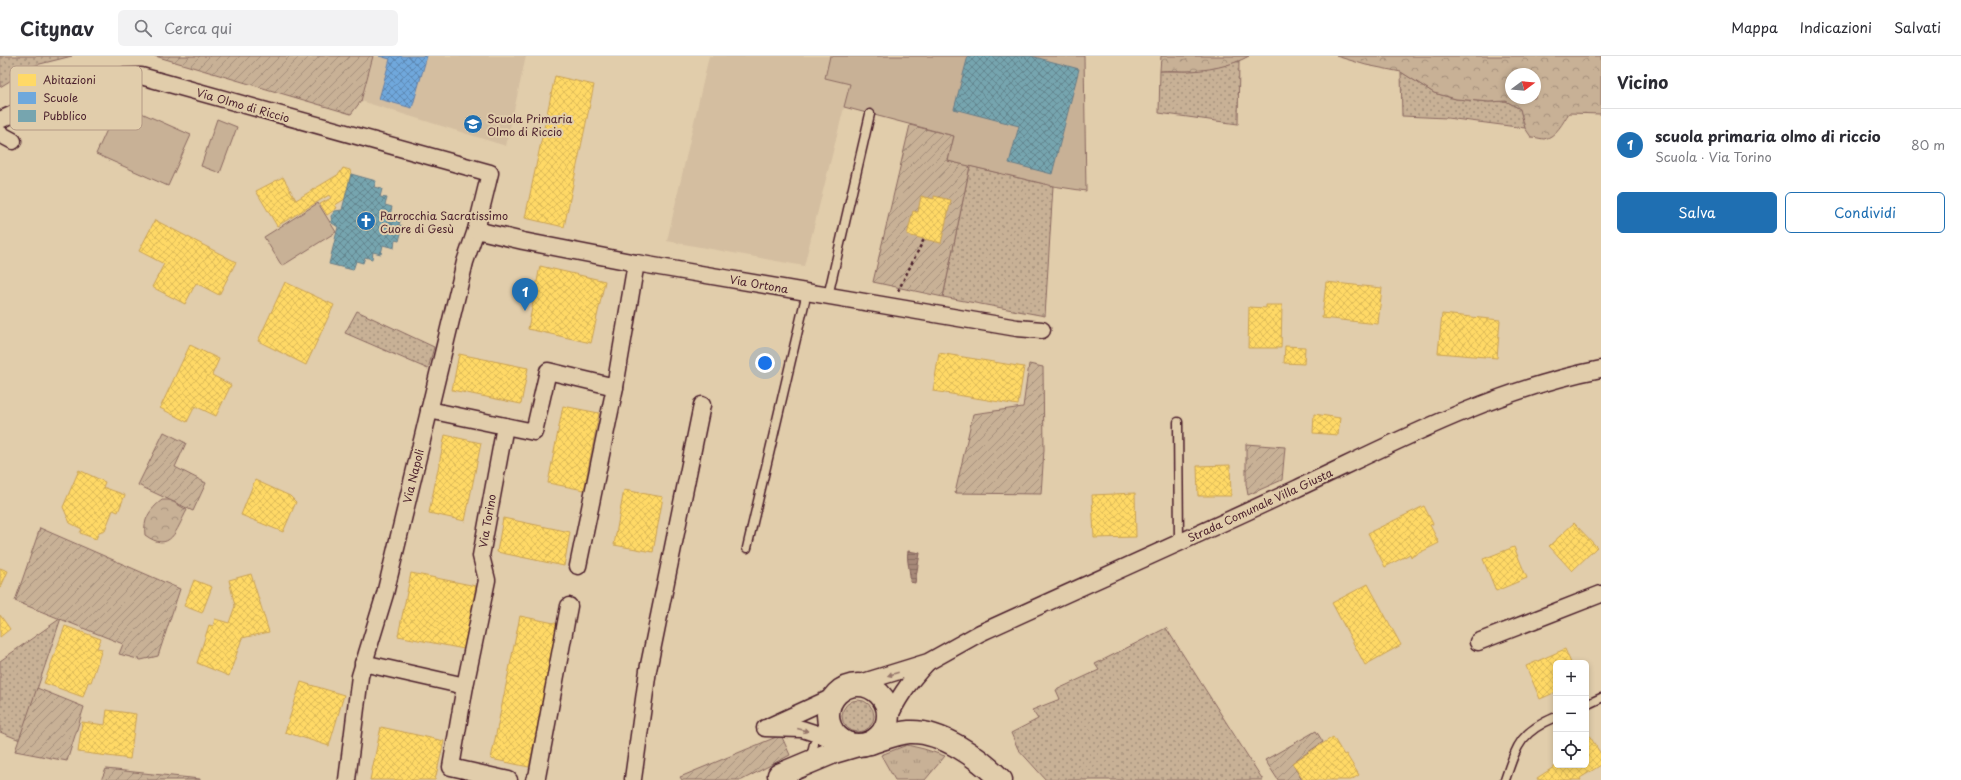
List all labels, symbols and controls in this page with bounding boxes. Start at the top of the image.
search box [118,10,398,46]
text: Citynav [20,14,94,42]
text: Cerca qui [164,16,232,39]
icon: search [132,17,154,39]
text: Mappa [1731,17,1778,38]
text: Indicazioni [1800,17,1872,38]
text: Salvati [1894,17,1941,38]
legend [10,66,142,130]
north arrow [1505,68,1541,104]
text: Vicino [1617,69,1668,95]
text: Abitazioni [43,71,96,88]
street label: Via Olmo di Riccio [194,84,292,126]
text: Scuole [43,89,78,106]
text: Pubblico [43,107,87,124]
place label: Scuola Primaria Olmo di Riccio [487,110,572,140]
school or university icon: Scuola Primaria Olmo di Riccio [462,113,484,135]
text: scuola primaria olmo di riccio [1655,124,1881,147]
text: 1 [1627,135,1633,154]
text: 80 m [1911,135,1945,154]
text: Scuola · Via Torino [1655,147,1772,166]
button: Salva [1617,192,1777,233]
button: Condividi [1785,192,1945,233]
place label: Parrocchia Sacratissimo Cuore di Gesù [380,207,508,237]
church icon: Parrocchia Sacratissimo Cuore di Gesù [355,210,377,232]
street label: Via Ortona [728,270,791,298]
pin: 1 [512,278,538,311]
your location [755,353,775,373]
street label: Via Napoli [398,447,428,505]
street label: Strada Comunale Villa Giusta [1185,463,1336,546]
street label: Via Torino [474,493,500,549]
map controls [1553,660,1589,768]
button: + [1553,660,1589,696]
one-way arrow [886,671,898,677]
button: − [1553,696,1589,732]
one-way arrow [798,727,810,733]
button: locate [1553,732,1589,768]

